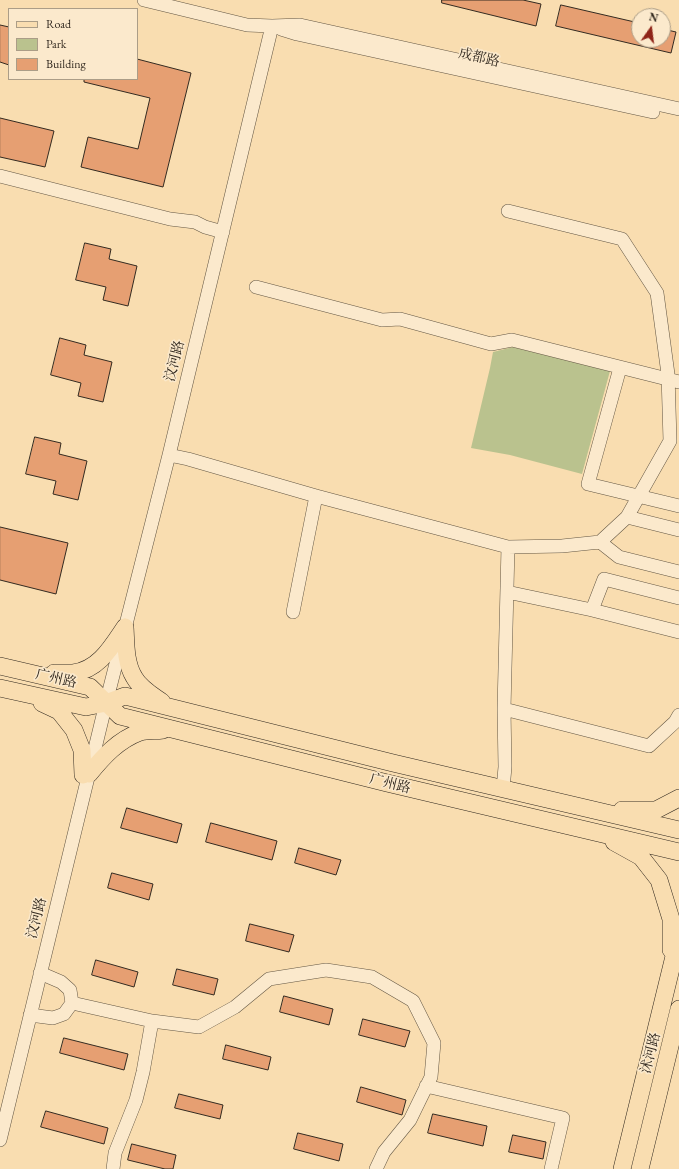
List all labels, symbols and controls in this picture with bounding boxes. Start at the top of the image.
legend [8,8,138,80]
north arrow [631,8,671,48]
text: N [648,9,660,25]
text: Road [46,16,71,32]
text: Park [46,36,66,52]
street label: 成都路 [457,45,501,71]
text: Building [46,56,86,72]
street label: 汶河路 [162,339,188,383]
street label: 广州路 [34,666,78,692]
street label: 广州路 [368,771,412,797]
street label: 汶河路 [24,896,50,940]
street label: 沭河路 [638,1031,664,1075]

